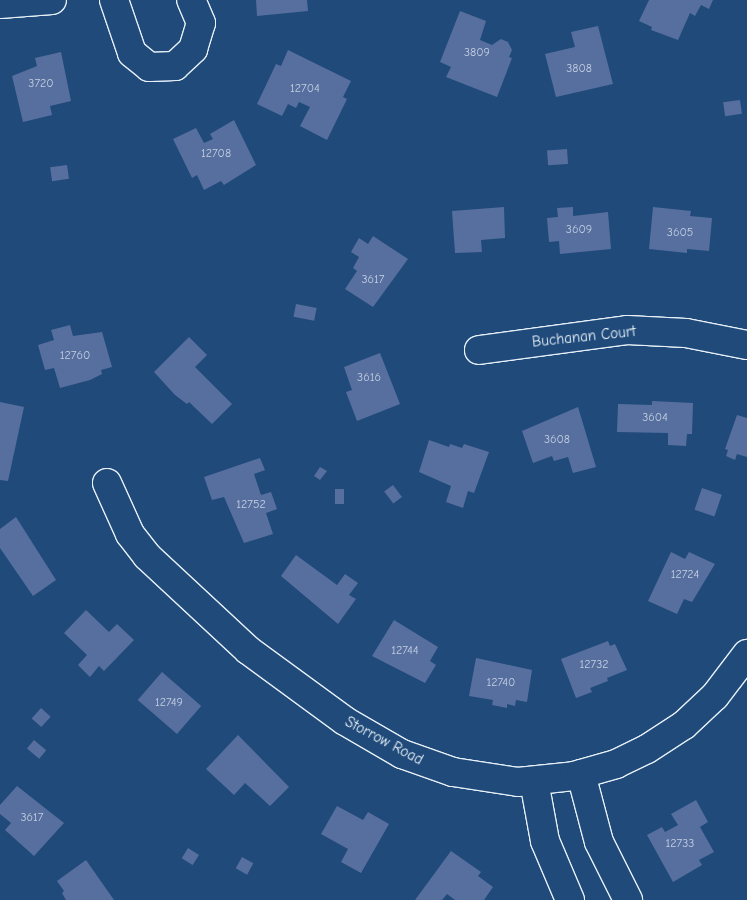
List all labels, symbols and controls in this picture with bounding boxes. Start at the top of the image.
house number: 3809 [464,46,490,60]
house number: 3808 [566,62,592,76]
house number: 3720 [28,77,54,91]
house number: 12704 [290,82,320,96]
house number: 12708 [201,147,231,161]
house number: 3609 [566,223,592,237]
house number: 3605 [667,226,693,240]
house number: 3617 [361,273,385,287]
street label: Buchanan Court [531,323,637,351]
house number: 12760 [60,349,90,363]
house number: 3616 [357,371,381,385]
house number: 3604 [642,411,668,425]
house number: 3608 [544,433,570,447]
house number: 12752 [236,498,266,512]
house number: 12724 [671,568,699,582]
house number: 12744 [391,644,419,658]
house number: 12732 [579,658,609,672]
house number: 12740 [487,676,515,690]
house number: 12749 [155,696,183,710]
street label: Storrow Road [342,713,426,769]
house number: 3617 [20,811,44,825]
house number: 12733 [666,837,694,851]

